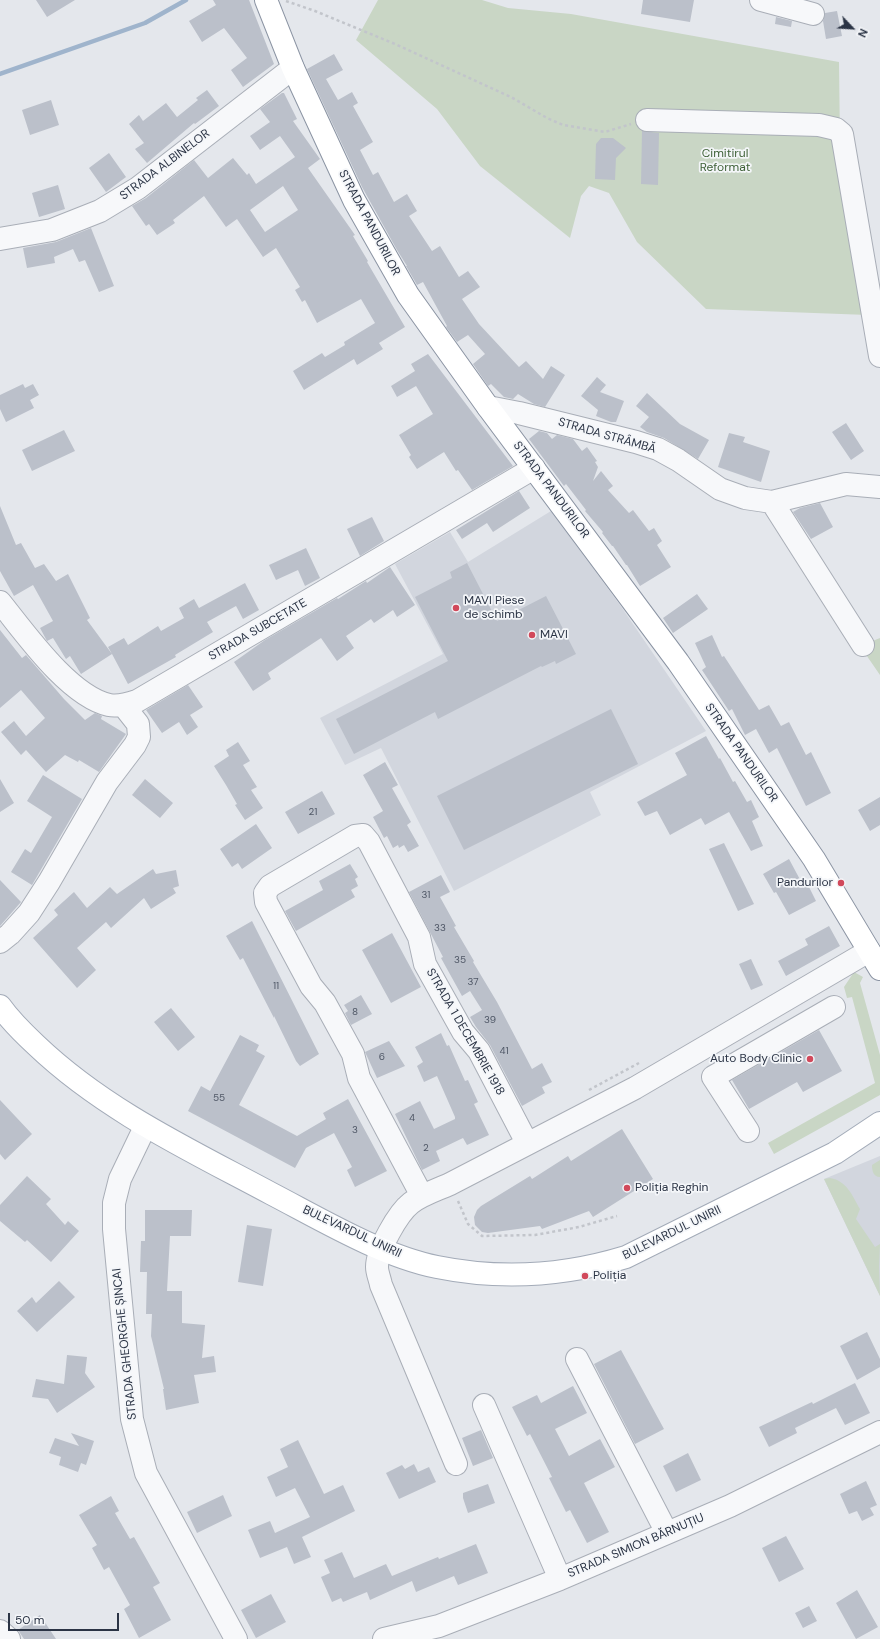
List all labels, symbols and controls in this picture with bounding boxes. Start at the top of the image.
north arrow [832,8,872,48]
text: N [855,26,871,40]
street label: STRADA ALBINELOR [117,127,213,203]
park label: Cimitirul Reformat [700,147,750,175]
street label: STRADA PANDURILOR [335,168,403,278]
street label: STRADA STRÂMBĂ [556,415,658,457]
street label: STRADA PANDURILOR [510,439,592,541]
place label: MAVI Piese de schimb [464,594,524,622]
street label: STRADA SUBCETATE [206,596,310,664]
marker: MAVI Piese de schimb [451,603,461,613]
place label: MAVI [540,628,568,642]
marker: MAVI [527,630,537,640]
street label: STRADA PANDURILOR [701,701,781,805]
house number: 21 [309,806,317,818]
place label: Pandurilor [777,876,833,890]
marker: Pandurilor [836,878,846,888]
house number: 31 [422,889,430,901]
house number: 33 [434,922,446,934]
house number: 35 [454,954,466,966]
street label: STRADA 1 DECEMBRIE 1918 [423,966,507,1098]
house number: 37 [467,976,479,988]
house number: 11 [273,980,279,992]
house number: 8 [352,1006,358,1018]
house number: 39 [484,1014,496,1026]
house number: 41 [499,1045,509,1057]
house number: 6 [379,1051,385,1063]
place label: Auto Body Clinic [710,1052,802,1066]
marker: Auto Body Clinic [805,1054,815,1064]
house number: 55 [213,1092,225,1104]
house number: 4 [409,1112,415,1124]
house number: 3 [352,1124,358,1136]
house number: 2 [423,1142,429,1154]
place label: Poliția Reghin [635,1181,708,1195]
marker: Poliția Reghin [622,1183,632,1193]
street label: BULEVARDUL UNIRII [300,1203,404,1261]
street label: BULEVARDUL UNIRII [621,1203,723,1263]
street label: STRADA GHEORGHE ȘINCAI [110,1267,140,1421]
place label: Poliția [593,1269,626,1283]
marker: Poliția [580,1271,590,1281]
street label: STRADA SIMION BĂRNUȚIU [566,1511,706,1581]
scale bar [10,1605,121,1631]
text: 50 m [15,1612,44,1628]

